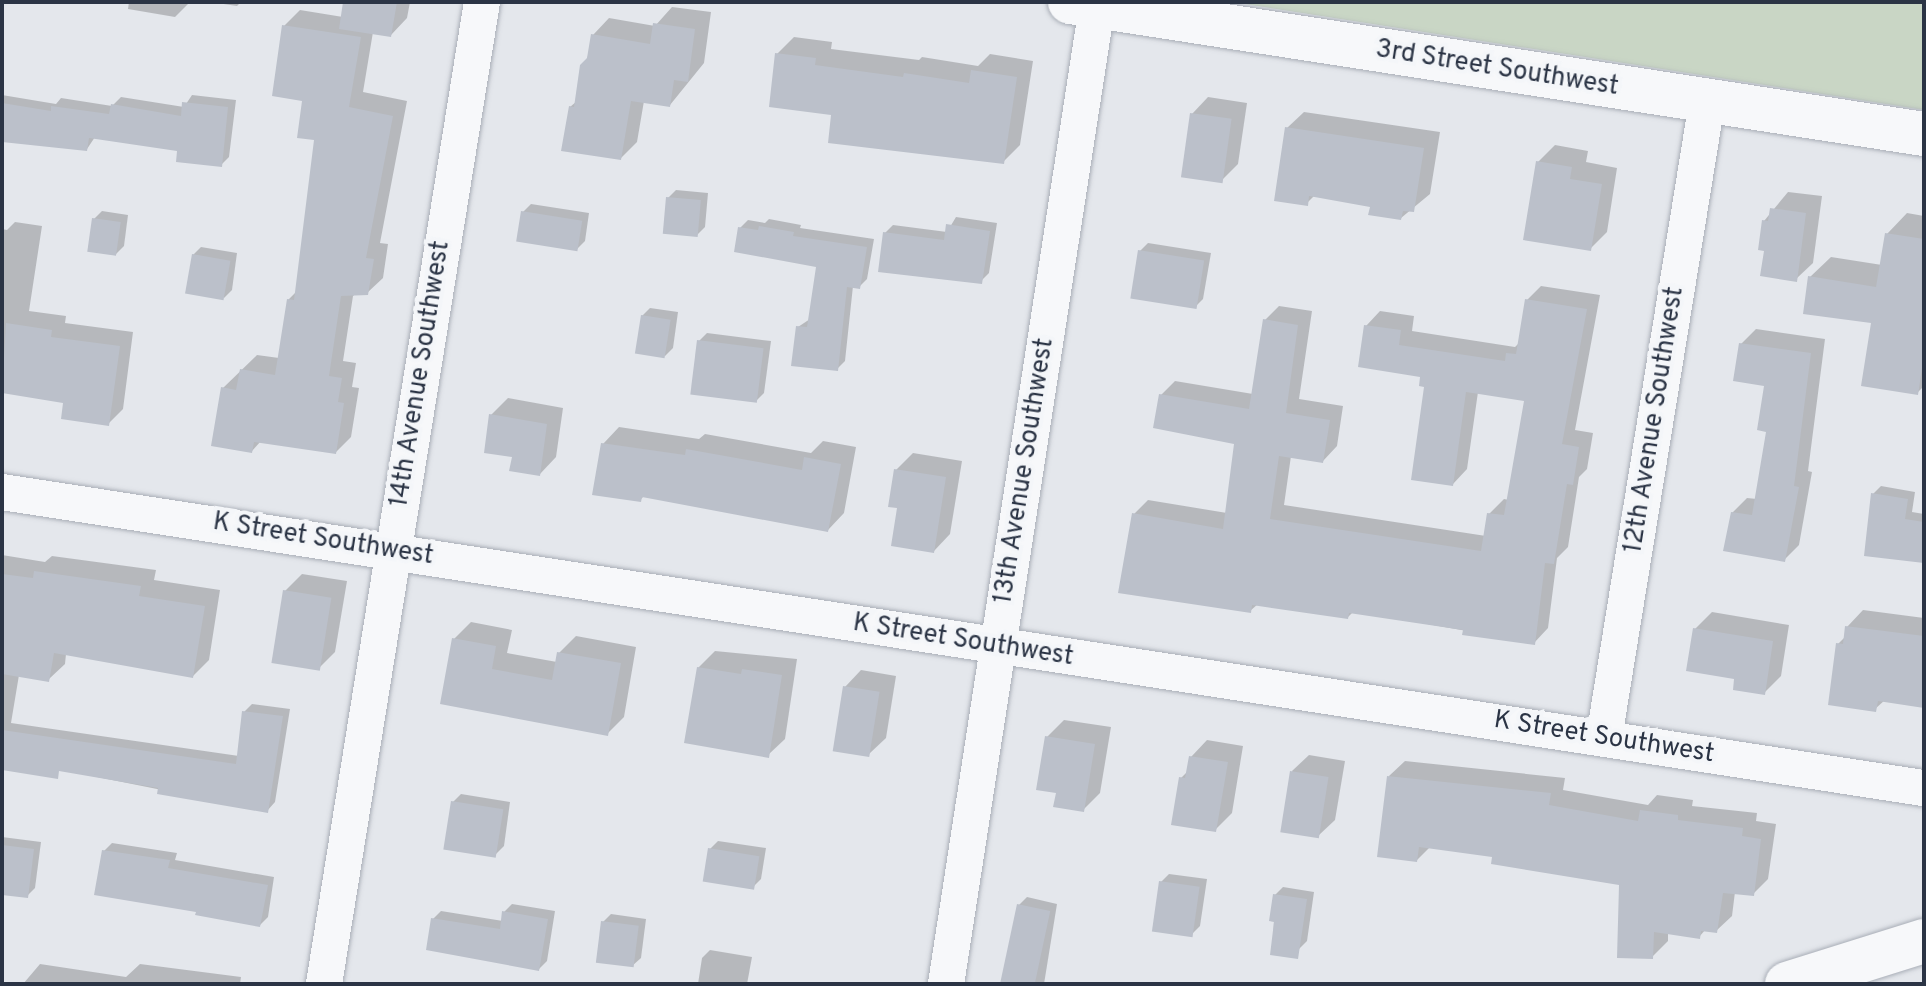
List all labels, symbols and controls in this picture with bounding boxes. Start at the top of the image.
street label: 3rd Street Southwest [1373,34,1621,104]
street label: 14th Avenue Southwest [384,238,458,510]
street label: 12th Avenue Southwest [1618,284,1692,556]
street label: 13th Avenue Southwest [988,335,1062,607]
street label: K Street Southwest [211,507,435,573]
street label: K Street Southwest [851,608,1075,674]
street label: K Street Southwest [1492,705,1716,771]

